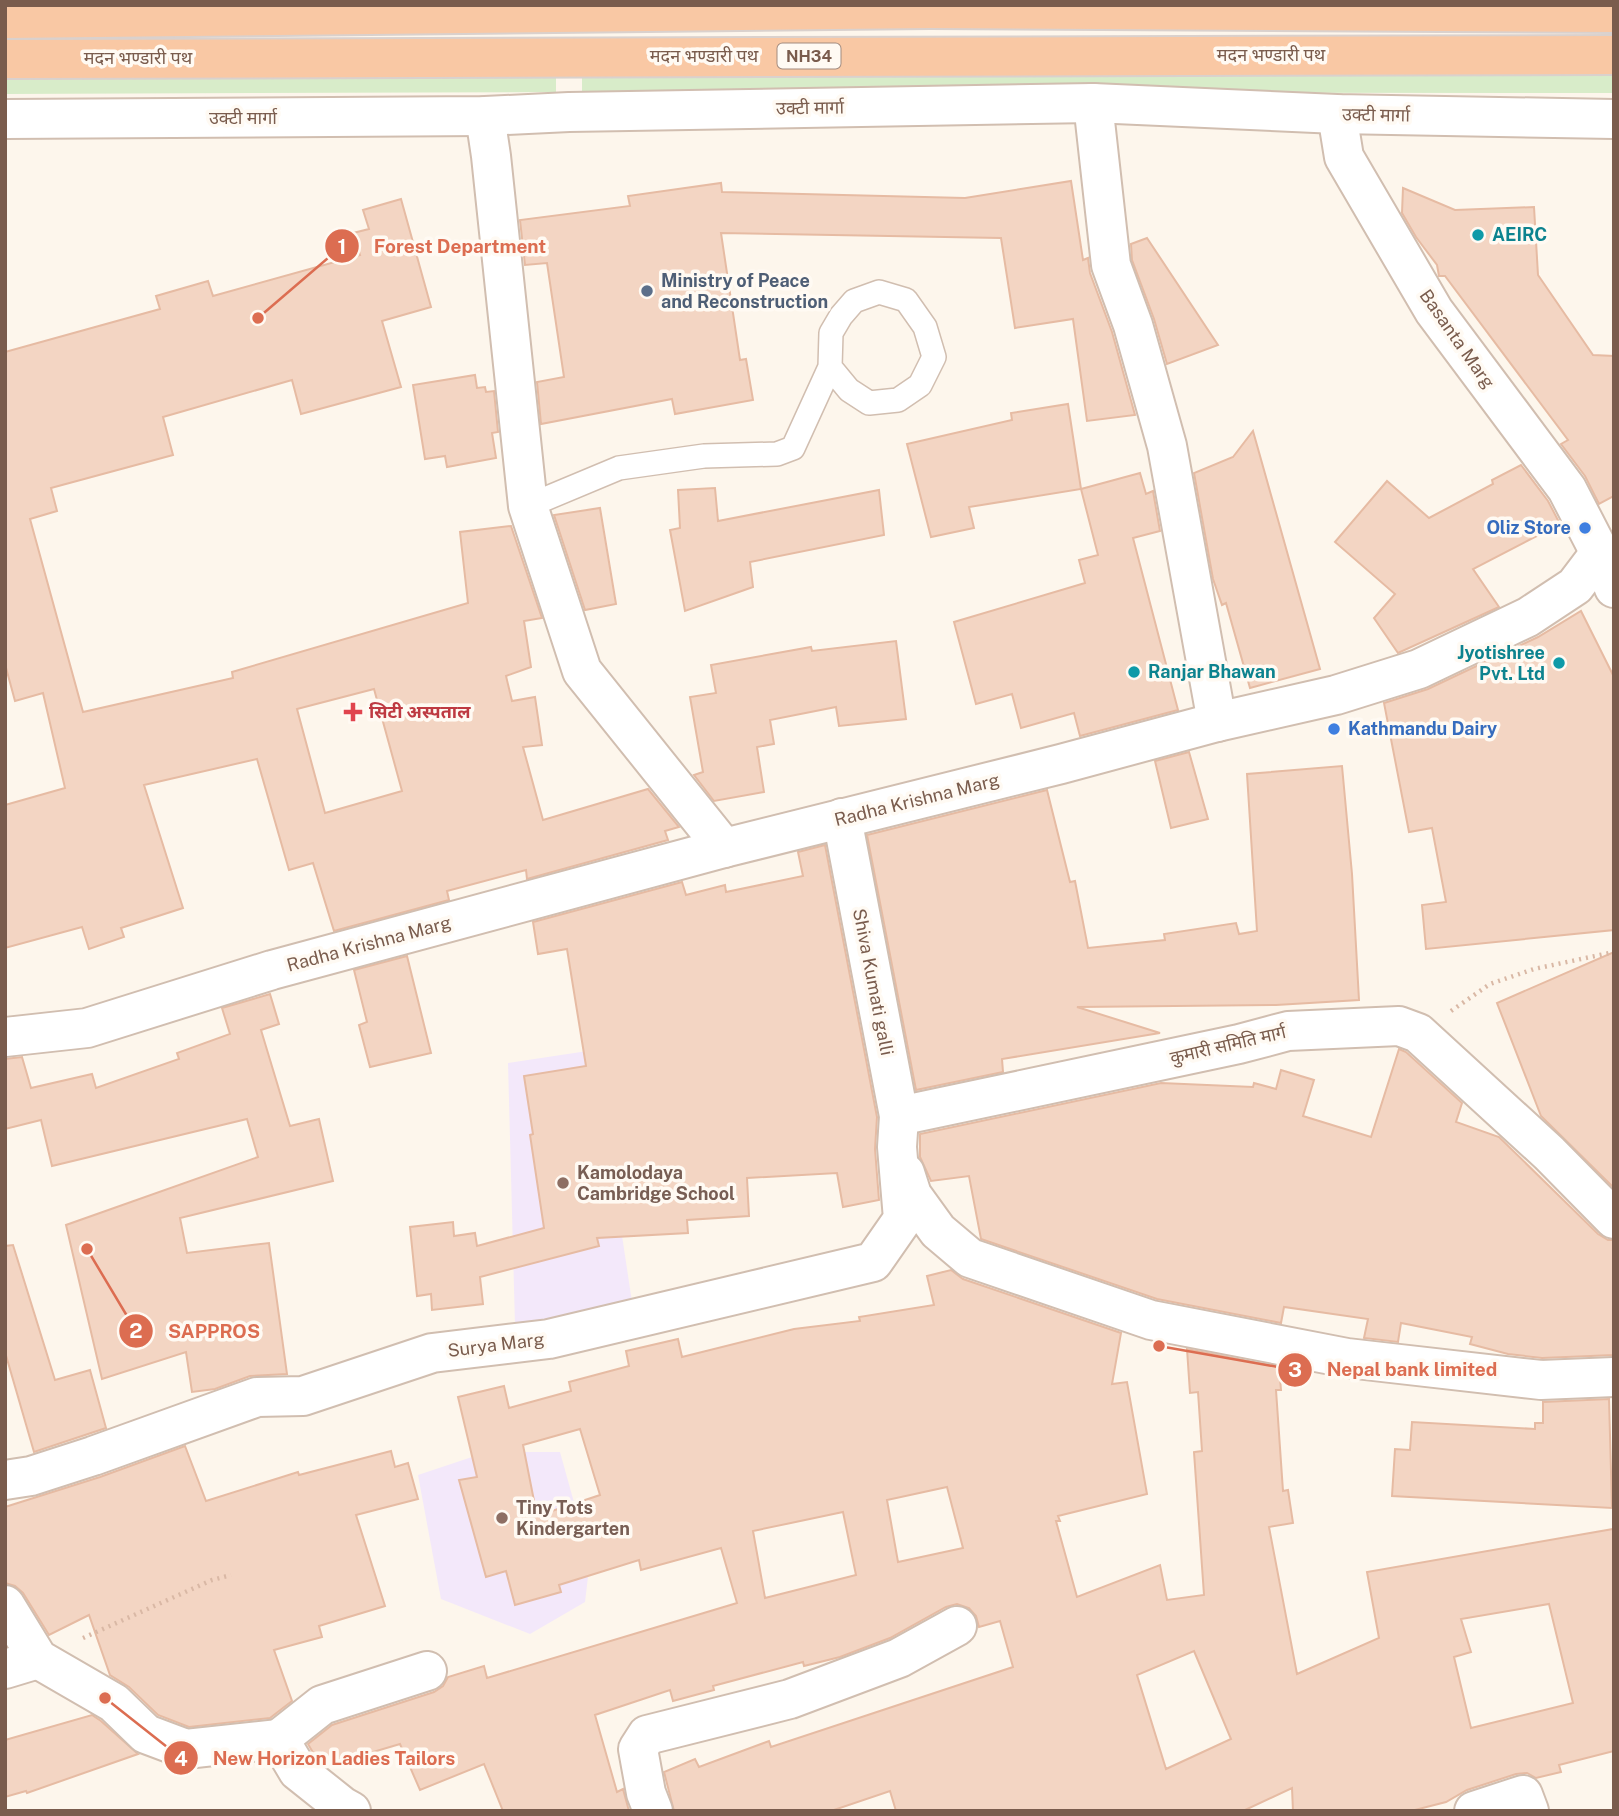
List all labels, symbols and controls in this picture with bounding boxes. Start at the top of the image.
road number: NH34 [778,44,840,68]
street label: मदन भण्डारी पथ [1217,44,1326,65]
street label: मदन भण्डारी पथ [650,45,759,66]
street label: मदन भण्डारी पथ [84,47,193,68]
street label: उक्टी मार्गा [776,96,845,119]
street label: उक्टी मार्गा [1342,103,1411,126]
street label: उक्टी मार्गा [209,107,278,128]
place label: AEIRC [1492,224,1547,245]
callout: Forest Department [324,226,560,266]
marker: AEIRC [1470,227,1486,243]
text: 1 [338,234,347,259]
text: Forest Department [374,235,546,257]
place label: Ministry of Peace and Reconstruction [661,270,828,312]
marker: Ministry of Peace and Reconstruction [639,283,655,299]
street label: Basanta Marg [1416,285,1499,392]
place label: Oliz Store [1486,517,1571,538]
marker: Oliz Store [1577,520,1593,536]
place label: Jyotishree Pvt. Ltd [1457,642,1545,684]
marker: Jyotishree Pvt. Ltd [1551,655,1567,671]
place label: Ranjar Bhawan [1148,661,1276,682]
marker: Ranjar Bhawan [1126,664,1142,680]
place label: सिटी अस्पताल [369,701,471,722]
marker: सिटी अस्पताल [343,702,363,722]
place label: Kathmandu Dairy [1348,718,1497,739]
marker: Kathmandu Dairy [1326,721,1342,737]
street label: Radha Krishna Marg [832,769,1002,830]
street label: Shiva Kumati galli [849,907,898,1057]
street label: Radha Krishna Marg [284,911,453,976]
street label: कुमारी समिति मार्ग [1168,1021,1289,1070]
place label: Kamolodaya Cambridge School [577,1162,735,1204]
marker: Kamolodaya Cambridge School [555,1175,571,1191]
callout: SAPPROS [119,1311,274,1351]
text: 2 [129,1318,143,1343]
text: SAPPROS [168,1320,260,1342]
street label: Surya Marg [446,1328,546,1361]
callout: Nepal bank limited [1277,1350,1511,1390]
text: 3 [1288,1357,1302,1382]
text: Nepal bank limited [1327,1358,1497,1380]
place label: Tiny Tots Kindergarten [516,1497,630,1539]
marker: Tiny Tots Kindergarten [494,1510,510,1526]
callout: New Horizon Ladies Tailors [164,1738,470,1778]
text: 4 [174,1746,188,1771]
text: New Horizon Ladies Tailors [213,1747,455,1769]

